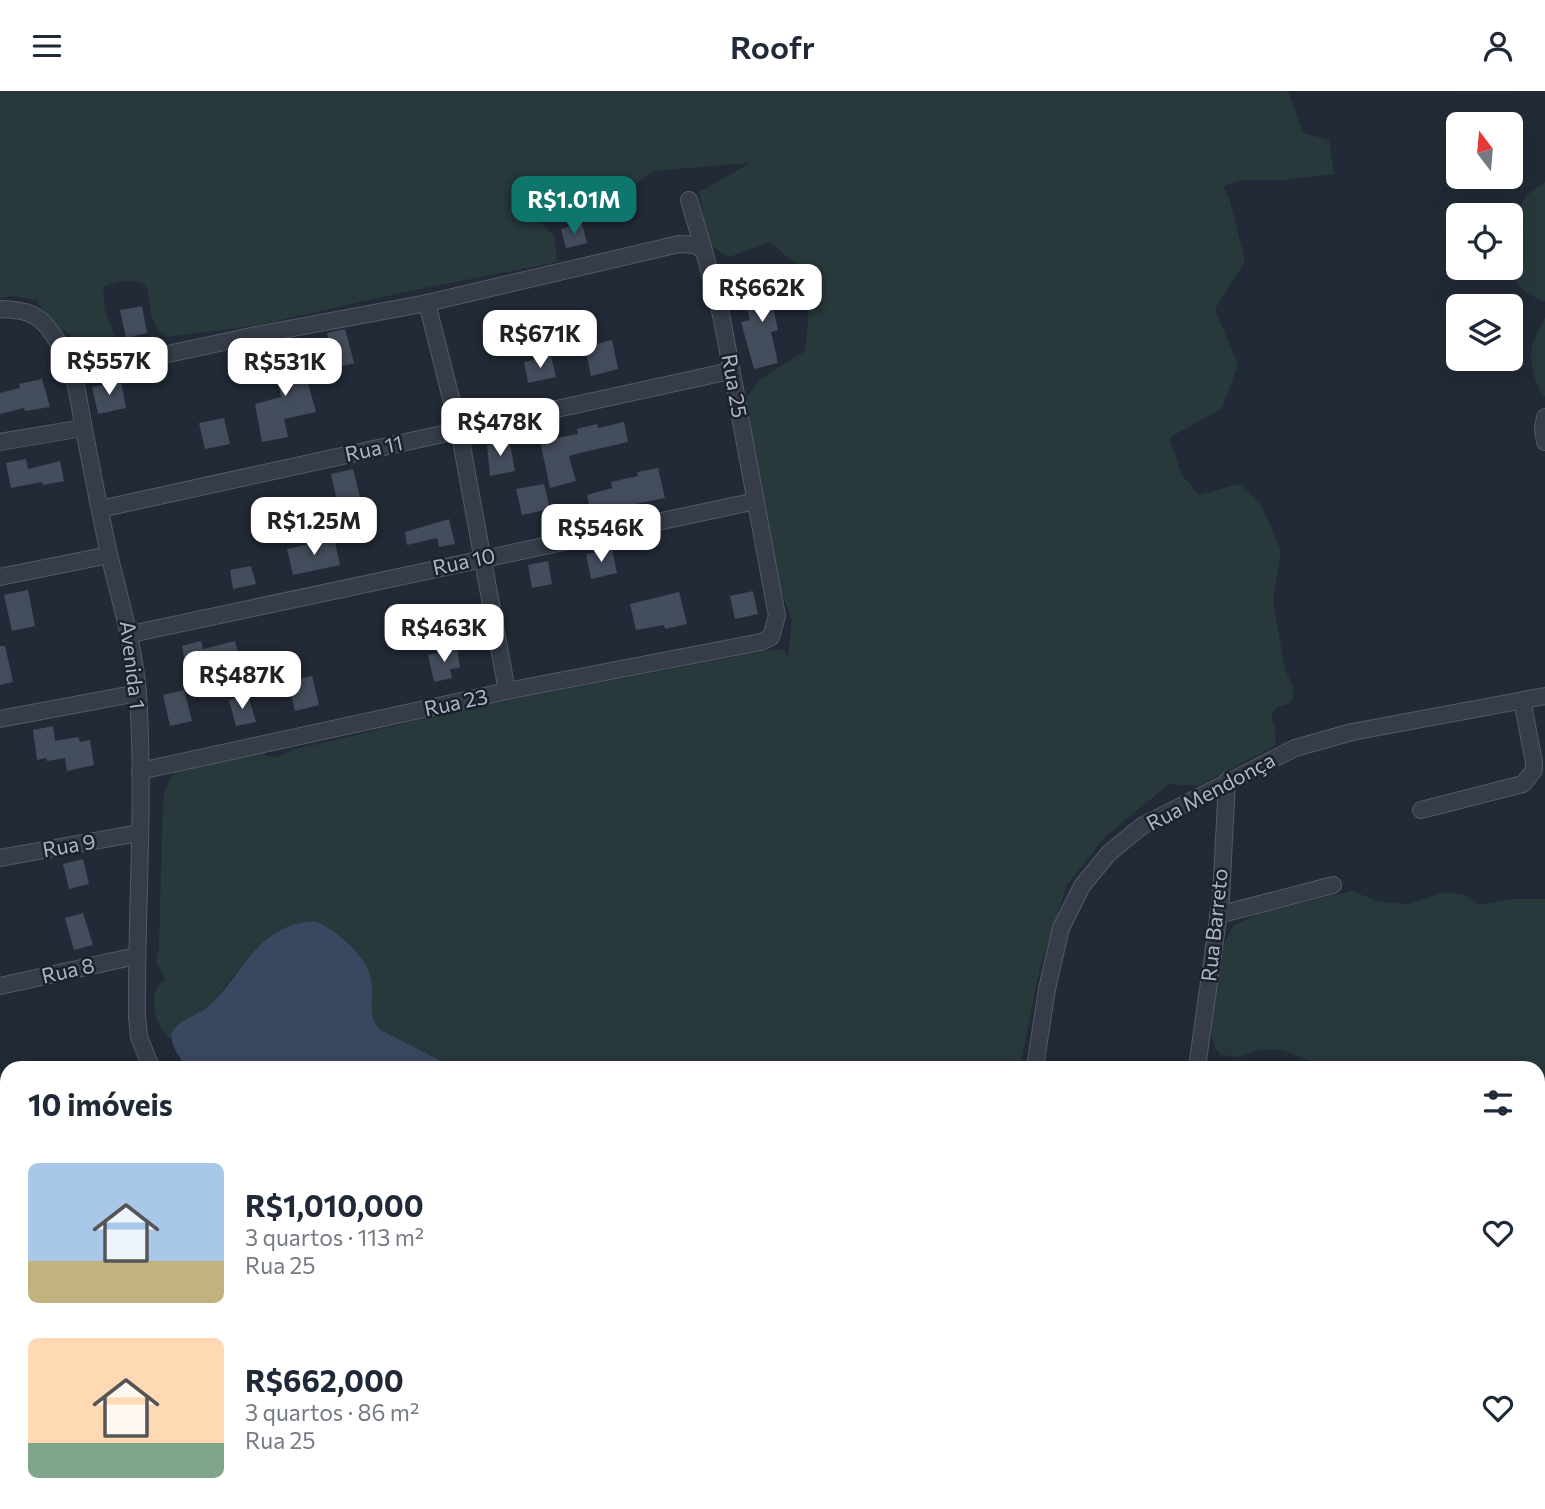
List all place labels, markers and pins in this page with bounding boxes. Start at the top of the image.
pin: R$1.01M [509,177,639,236]
pin: R$662K [705,265,819,324]
pin: R$671K [483,310,597,370]
pin: R$557K [52,337,166,397]
pin: R$531K [228,338,342,398]
pin: R$478K [443,399,557,458]
pin: R$1.25M [249,497,379,557]
pin: R$546K [544,505,658,564]
pin: R$463K [387,605,501,664]
pin: R$487K [185,651,299,711]

